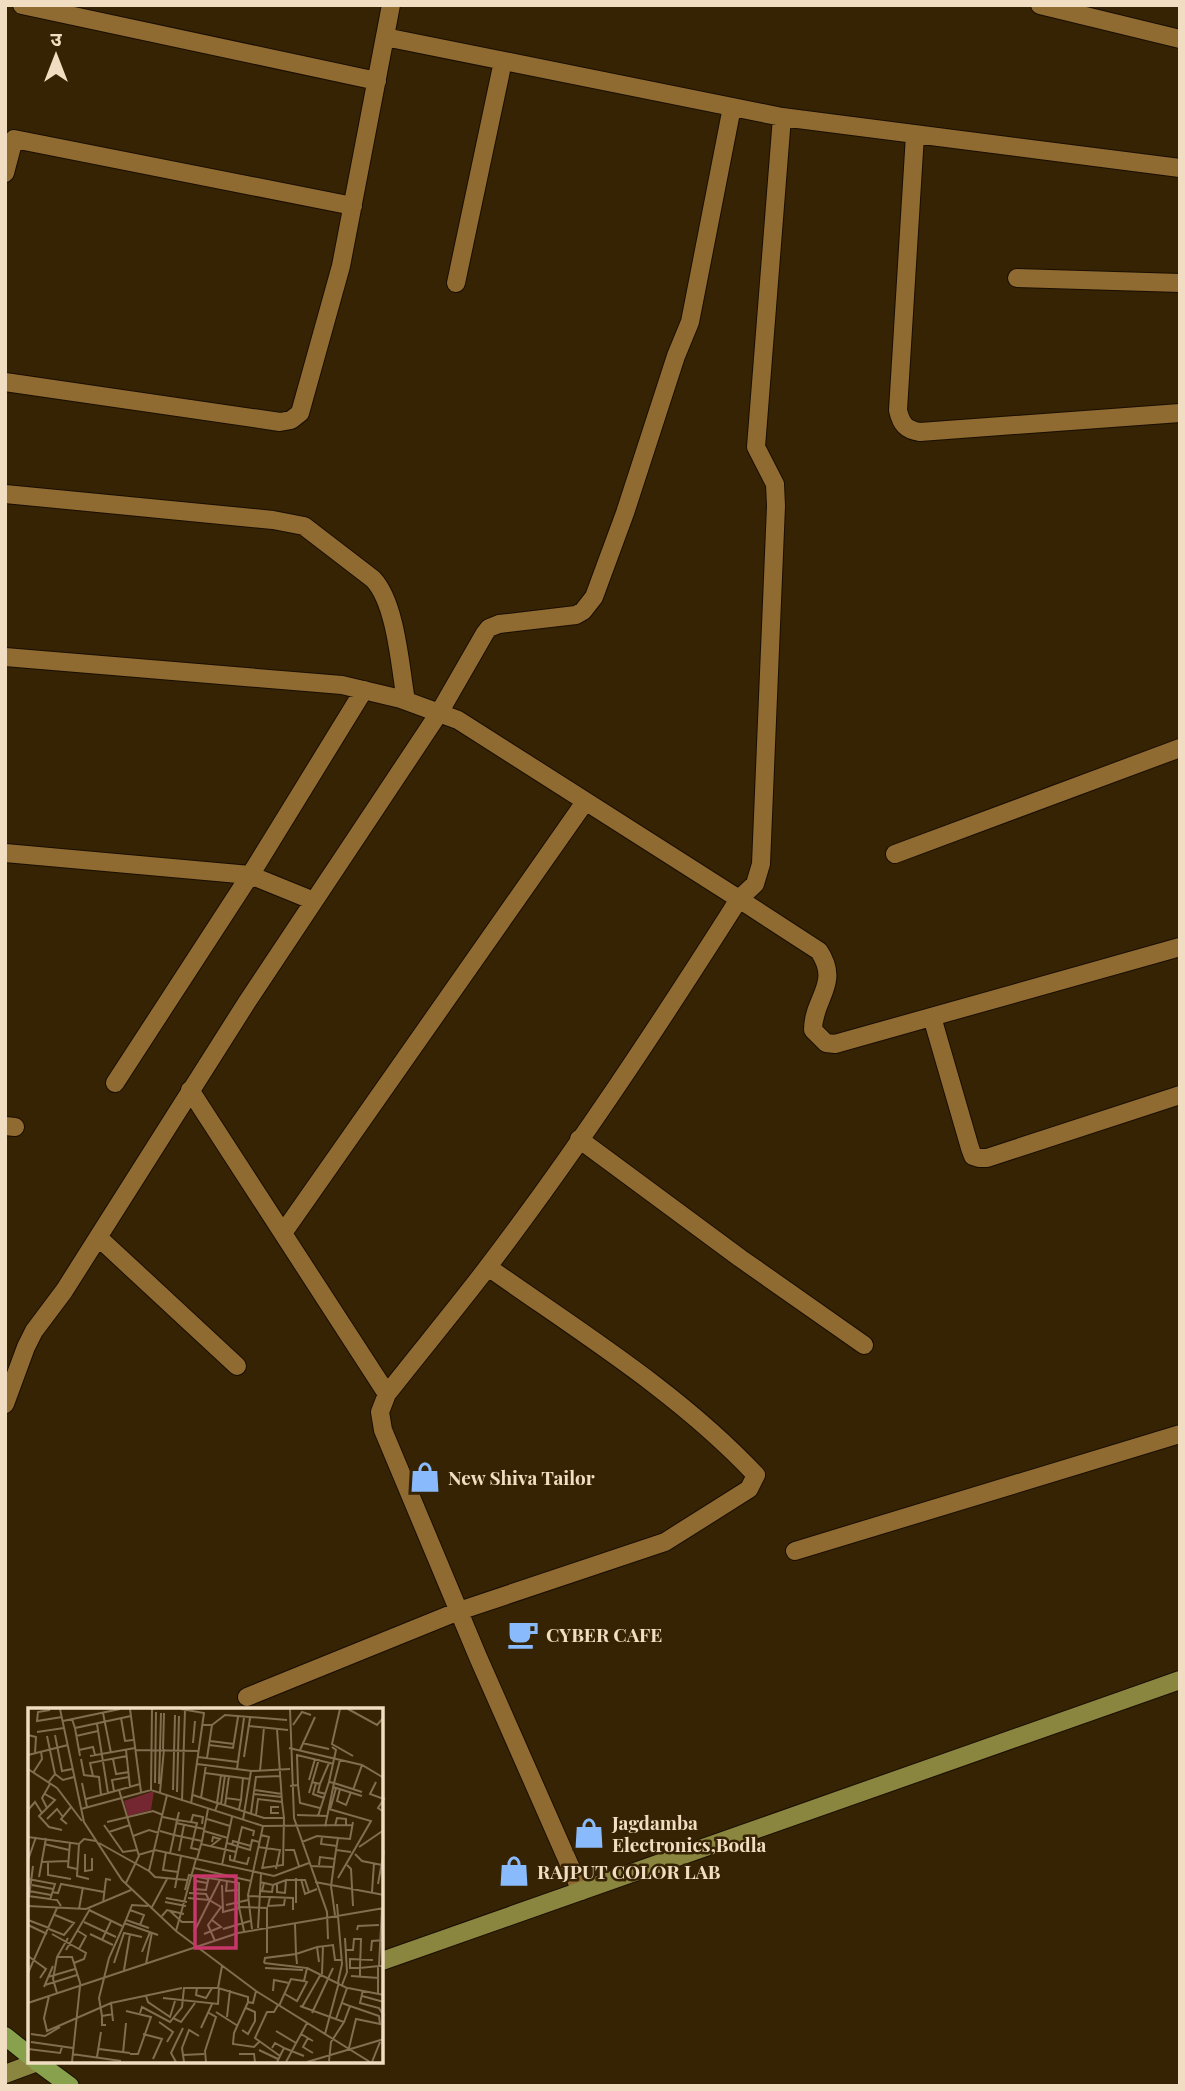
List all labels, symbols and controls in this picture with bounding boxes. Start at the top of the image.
north arrow [21,21,91,91]
text: उ [50,25,62,51]
shop icon: New Shiva Tailor [408,1460,442,1494]
place label: New Shiva Tailor [448,1464,595,1490]
cafe icon: CYBER CAFE [506,1617,540,1651]
place label: CYBER CAFE [546,1621,662,1647]
inset map [28,1708,383,2063]
place label: Jagdamba Electronics,Bodla [611,1809,767,1857]
shop icon: Jagdamba Electronics,Bodla [572,1816,606,1850]
shop icon: RAJPUT COLOR LAB [497,1854,531,1888]
place label: RAJPUT COLOR LAB [537,1858,721,1884]

